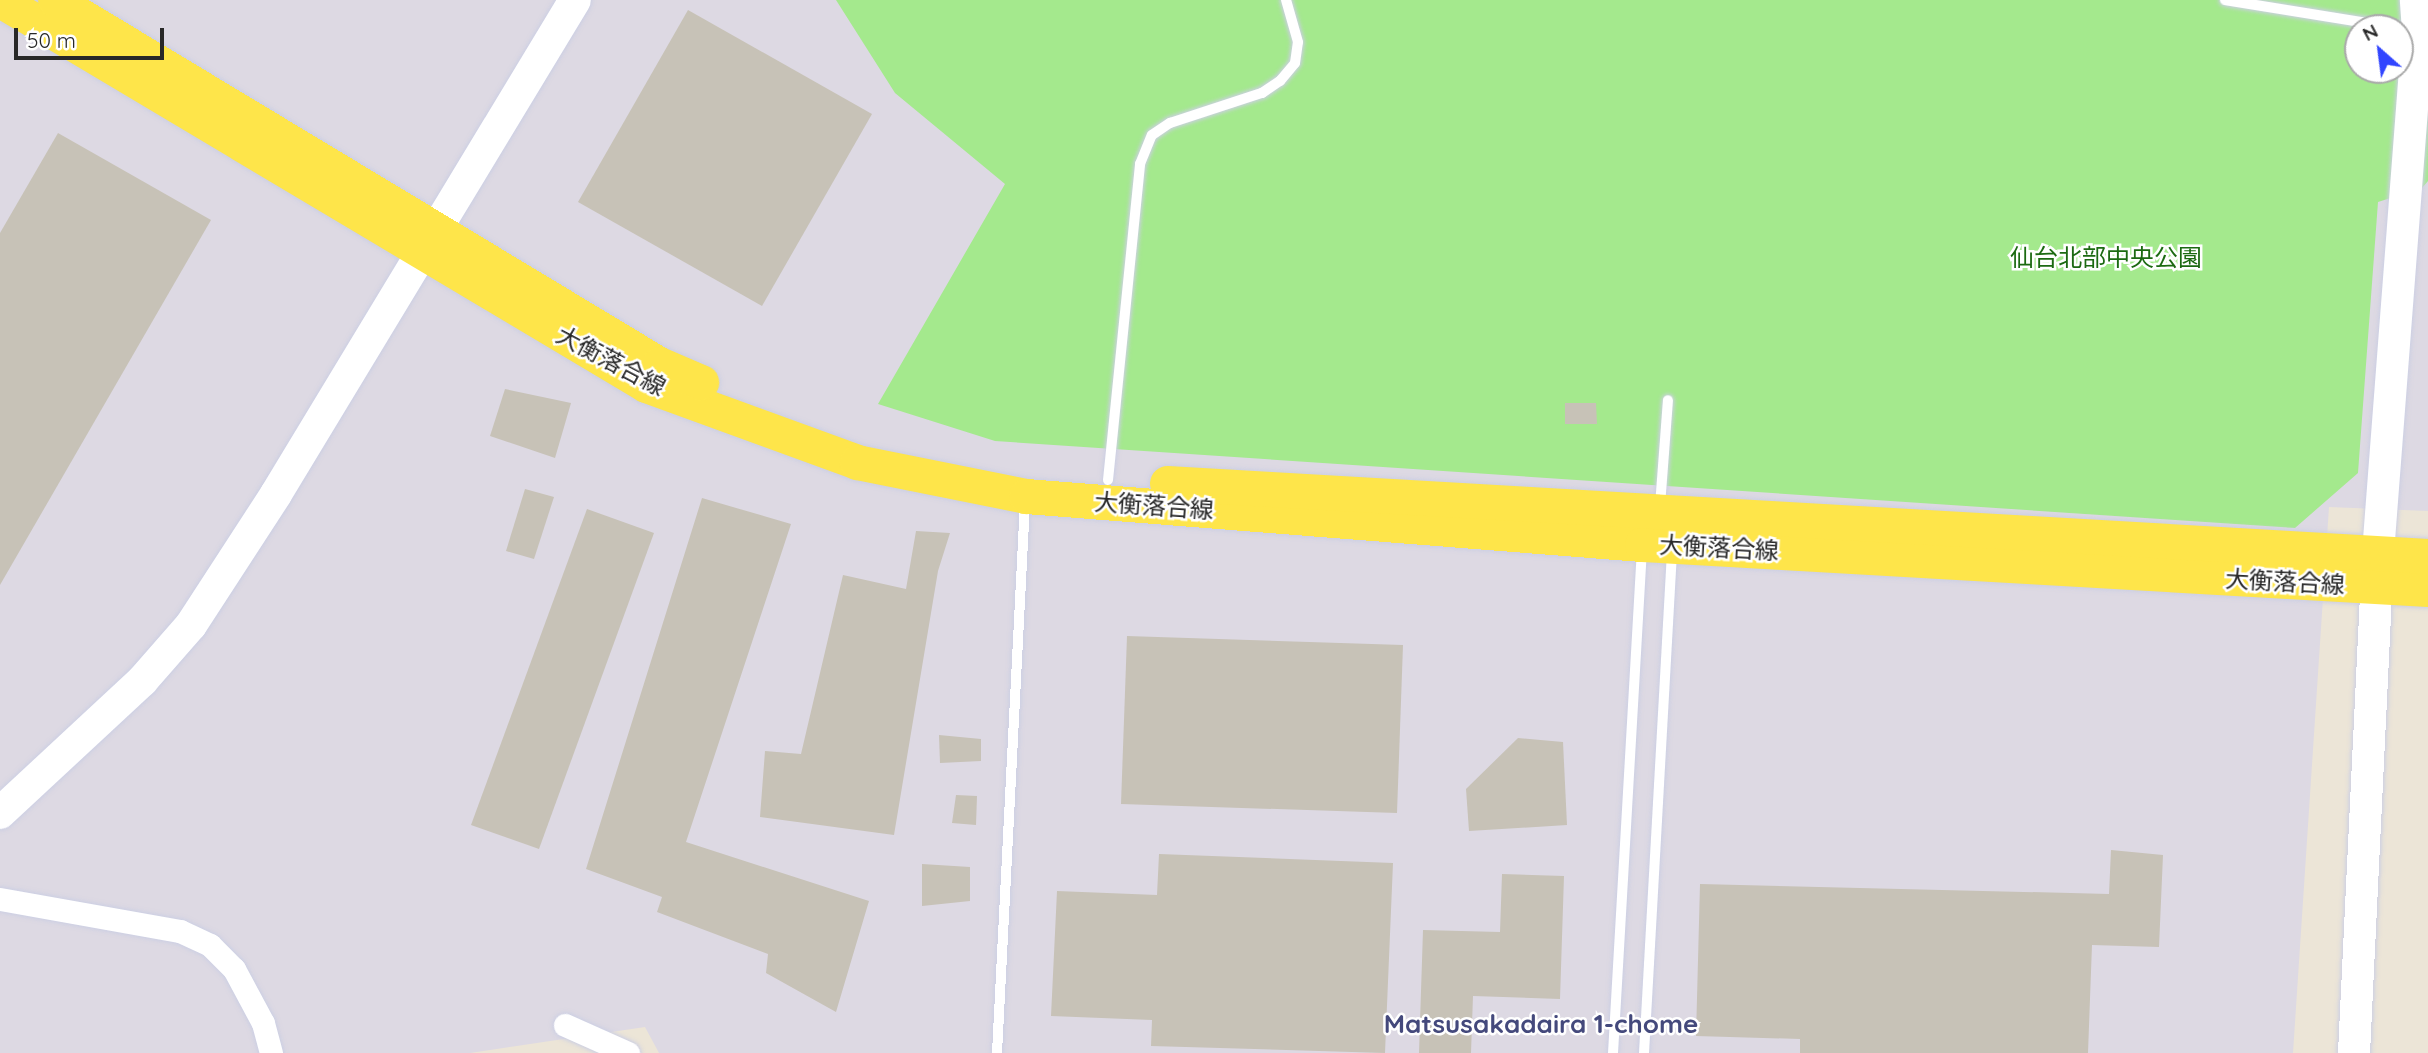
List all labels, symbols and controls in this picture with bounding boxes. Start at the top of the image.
scale bar [18,14,168,58]
north arrow [2344,14,2414,84]
text: N [2358,18,2382,46]
text: 50 m [27,27,76,53]
park label: 仙台北部中央公園 [2010,244,2202,272]
street label: 大衡落合線 [551,320,671,402]
street label: 大衡落合線 [1093,487,1215,525]
street label: 大衡落合線 [1658,530,1780,566]
street label: 大衡落合線 [2224,564,2346,600]
district label: Matsusakadaira 1-chome [1384,1008,1698,1040]

